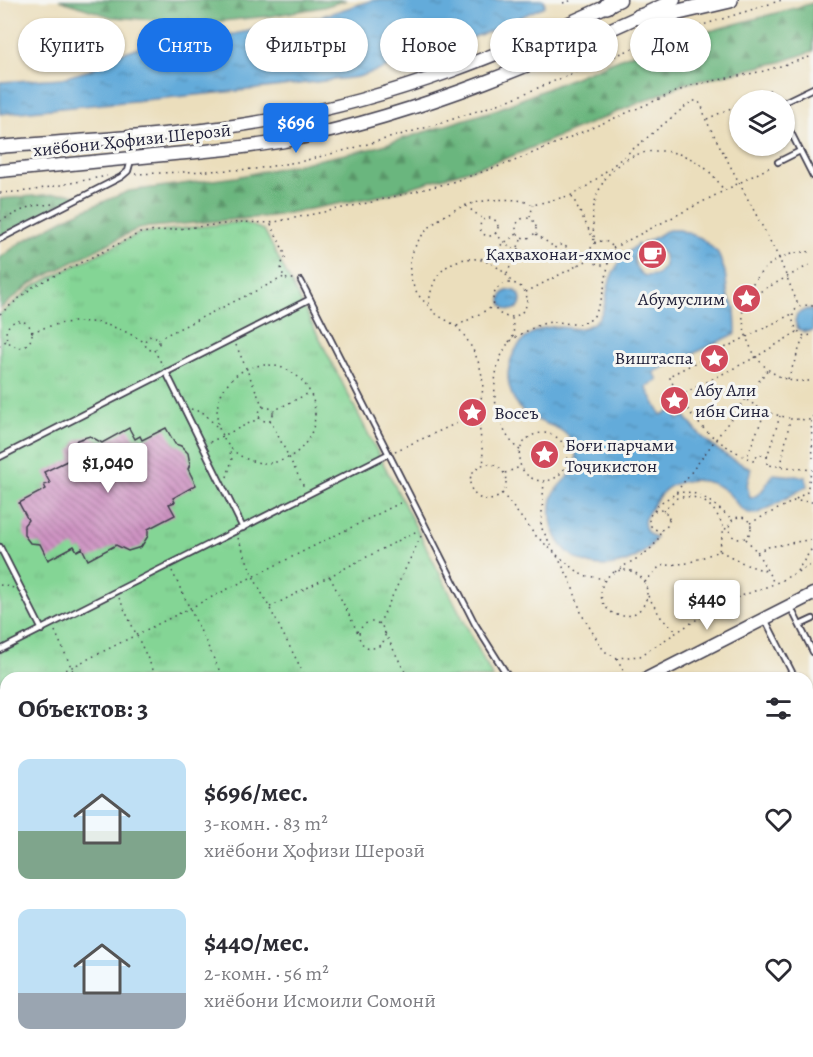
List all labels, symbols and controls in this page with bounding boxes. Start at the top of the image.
chip: Купить [18,18,125,72]
chip: Снять [137,18,233,72]
chip: Фильтры [245,18,368,72]
chip: Новое [380,18,478,72]
chip: Квартира [490,18,618,72]
chip: Дом [630,18,711,72]
map controls [729,90,795,156]
button: layers [729,90,795,156]
pin: $696 [260,103,332,154]
text: $696 [277,109,315,136]
street label: хиёбони Ҳофизи Шерозӣ [32,118,232,162]
cafe icon: Қаҳвахонаи-яхмос [636,238,668,270]
place label: Қаҳвахонаи-яхмос [486,242,631,266]
place icon: Абумуслим [730,283,762,315]
place label: Абумуслим [637,287,725,311]
place icon: Виштаспа [698,342,730,374]
place label: Виштаспа [615,346,694,370]
place label: Абу Али ибн Сина [694,378,770,423]
place icon: Абу Али ибн Сина [658,384,690,416]
place icon: Восеъ [457,397,489,429]
place label: Восеъ [494,401,538,425]
place label: Боғи парчами Тоҷикистон [565,433,674,478]
place icon: Боғи парчами Тоҷикистон [528,439,560,471]
pin: $1,040 [59,443,157,494]
text: $1,040 [82,449,134,476]
pin: $440 [671,580,743,631]
text: $440 [688,586,726,613]
text: Объектов: 3 [18,691,148,726]
icon: filters [762,692,795,725]
text: $696/мес. [204,775,308,810]
icon: home [66,783,138,855]
icon: heart [762,803,795,836]
text: 3-комн. · 83 m² [204,810,328,837]
text: хиёбони Ҳофизи Шерозӣ [204,837,425,864]
text: $440/мес. [204,925,310,960]
icon: home [66,933,138,1005]
icon: heart [762,953,795,986]
text: 2-комн. · 56 m² [204,960,329,987]
text: хиёбони Исмоили Сомонӣ [204,987,436,1014]

